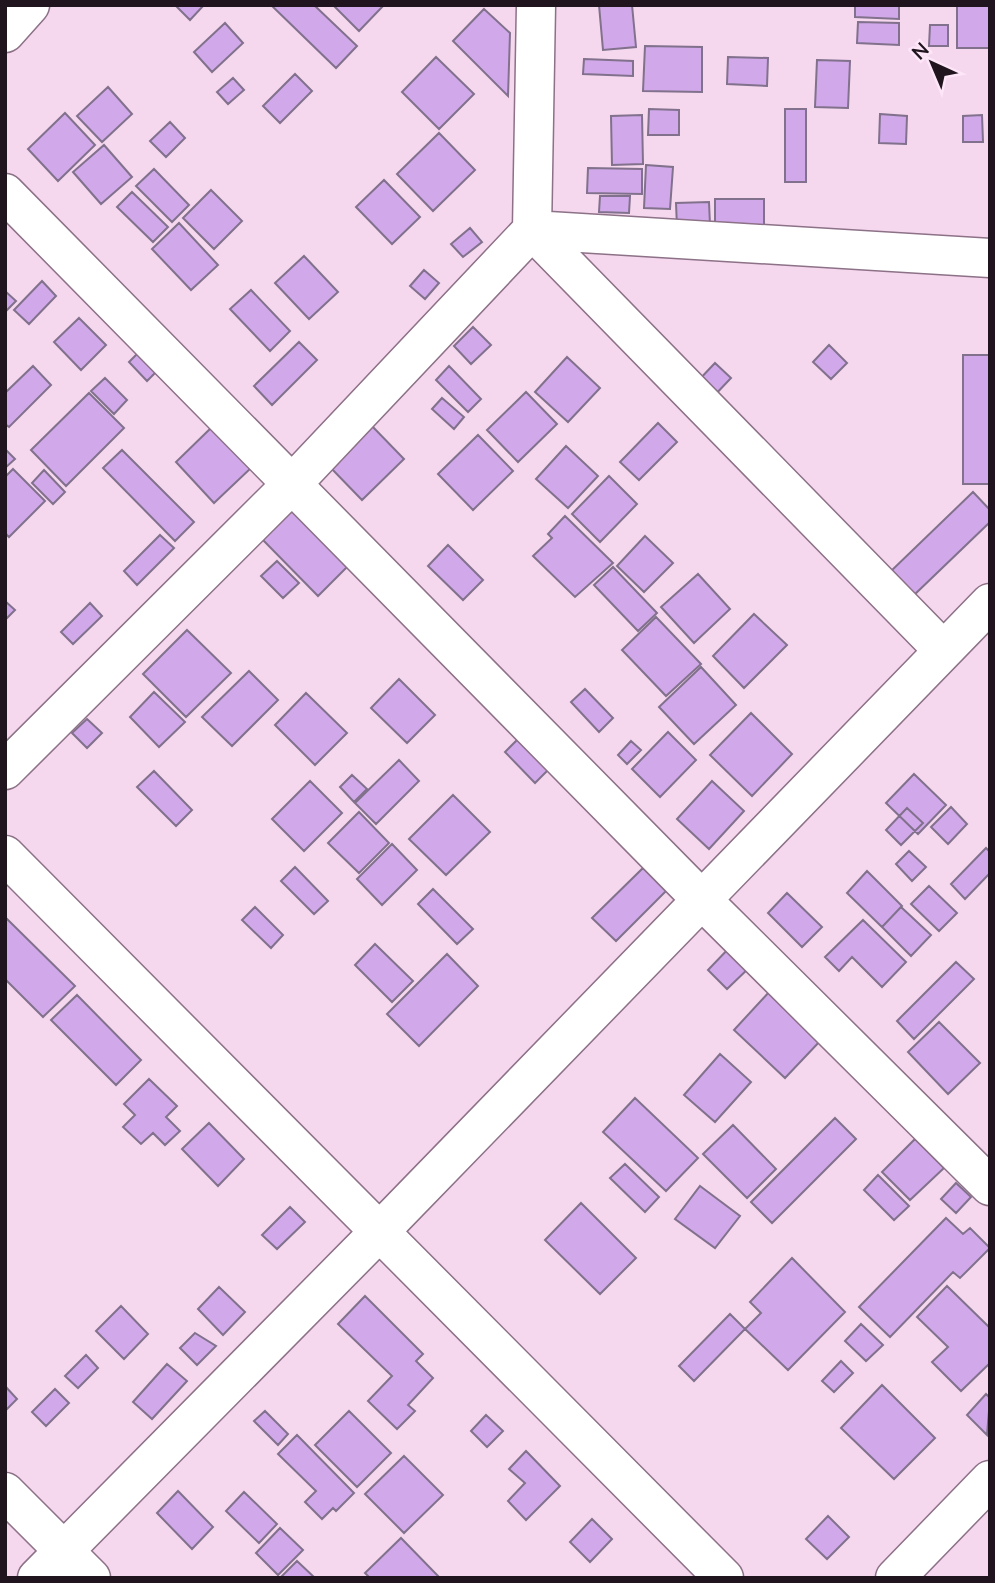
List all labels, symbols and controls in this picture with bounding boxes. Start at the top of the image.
north arrow [897,28,967,98]
text: N [907,37,933,64]

